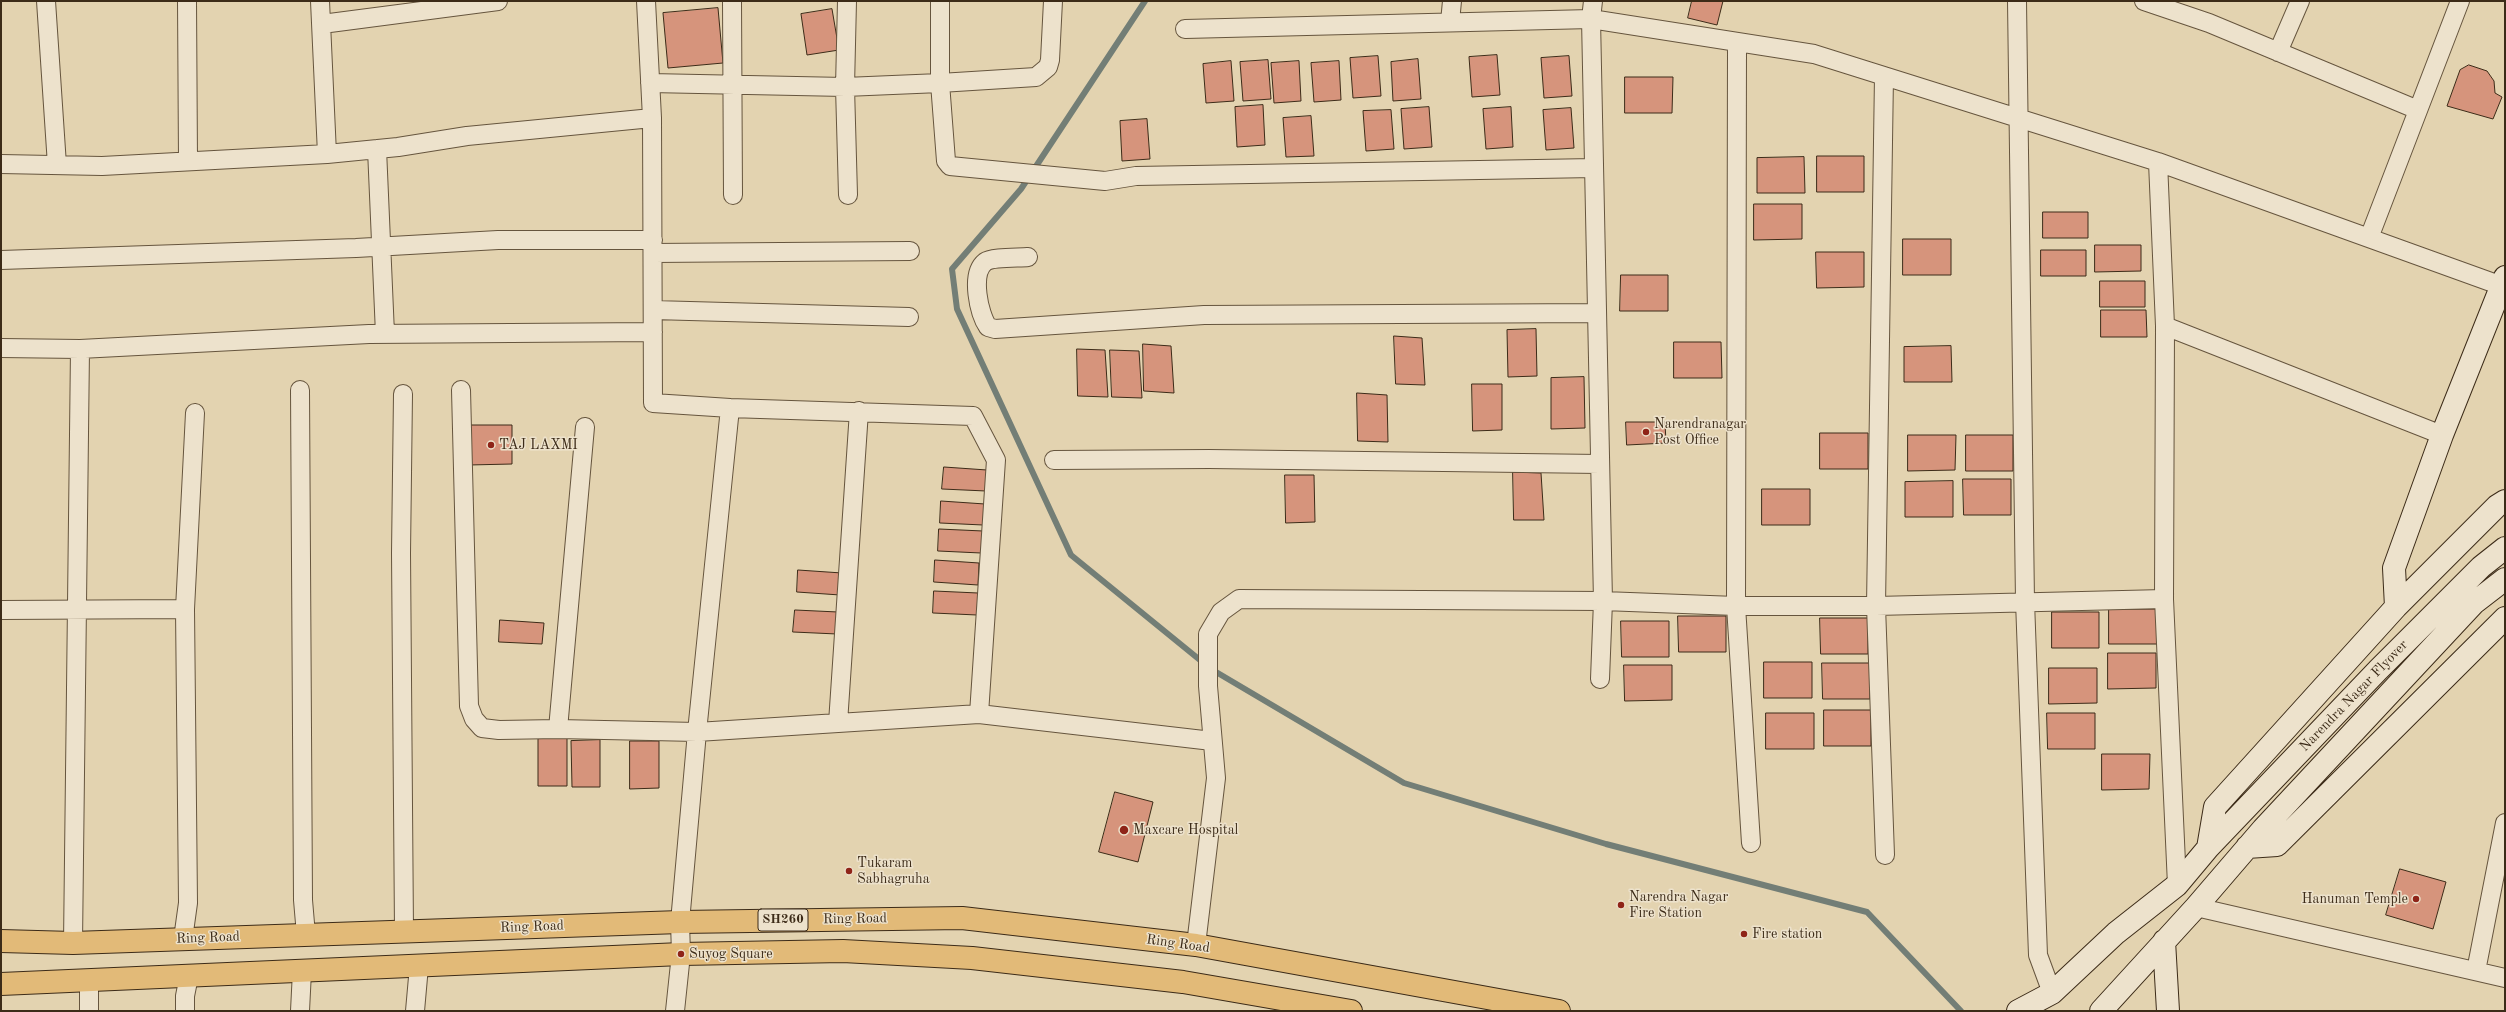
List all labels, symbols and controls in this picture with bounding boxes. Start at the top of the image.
place label: Narendranagar Post Office [1654,416,1746,448]
marker: Narendranagar Post Office [1641,427,1651,437]
place label: TAJ LAXMI [499,437,578,453]
marker: TAJ LAXMI [486,440,496,450]
street label: Narendra Nagar Flyover [2296,637,2412,755]
place label: Maxcare Hospital [1133,822,1238,838]
marker: Maxcare Hospital [1118,824,1130,836]
place label: Tukaram Sabhagruha [857,855,930,888]
marker: Tukaram Sabhagruha [844,866,854,876]
place label: Narendra Nagar Fire Station [1629,889,1728,922]
place label: Hanuman Temple [2301,891,2408,907]
marker: Hanuman Temple [2411,894,2421,904]
marker: Narendra Nagar Fire Station [1616,900,1626,910]
road number: SH260 [758,909,808,931]
street label: Ring Road [823,910,887,928]
street label: Ring Road [500,917,564,937]
place label: Fire station [1752,926,1822,942]
street label: Ring Road [176,928,240,948]
marker: Fire station [1739,929,1749,939]
street label: Ring Road [1145,931,1211,957]
place label: Suyog Square [689,946,773,962]
marker: Suyog Square [676,949,686,959]

